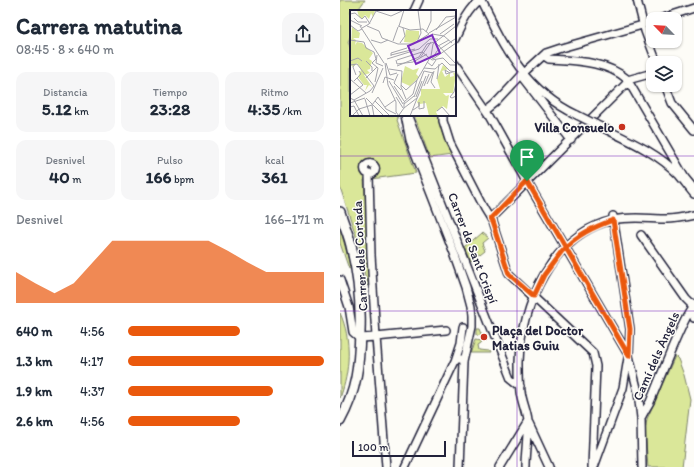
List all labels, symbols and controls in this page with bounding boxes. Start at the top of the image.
inset map [350,10,456,116]
north arrow [646,12,682,48]
map controls [646,12,682,92]
text: Carrera matutina [16,13,182,40]
button: share [282,13,324,55]
text: 08:45 · 8 × 640 m [16,42,114,57]
button: layers [646,56,682,92]
text: Distancia [43,86,88,99]
text: Tiempo [153,86,187,99]
text: Ritmo [261,86,289,99]
text: 5.12 [42,99,72,119]
text: 23:28 [150,99,190,119]
text: 4:35 [248,99,280,119]
text: km [72,105,89,118]
text: /km [280,105,302,118]
place label: Villa Consuelo [535,120,614,135]
marker: Villa Consuelo [617,122,627,132]
pin [510,140,544,181]
icon: arrive [516,146,538,168]
text: Desnivel [46,154,85,167]
text: Pulso [157,154,183,167]
text: kcal [265,154,284,167]
text: 40 [49,167,70,187]
text: 166 [146,167,171,187]
text: 361 [262,167,288,187]
text: m [70,173,82,186]
text: bpm [171,173,194,186]
street label: Carrer de Sant Crispí [445,190,501,306]
street label: Carrer dels Cortada [350,200,370,312]
text: Desnivel [16,212,63,227]
text: 166–171 m [265,212,324,227]
street label: Camí dels Àngels [630,309,682,403]
place label: Plaça del Doctor Matias Guiu [492,323,584,353]
text: 640 m [16,324,53,339]
text: 4:56 [80,324,105,339]
marker: Plaça del Doctor Matias Guiu [479,332,489,342]
text: 1.3 km [16,354,52,369]
text: 4:17 [80,354,103,369]
text: 1.9 km [16,384,52,399]
text: 4:37 [80,384,105,399]
text: 2.6 km [16,414,53,429]
text: 4:56 [80,414,105,429]
scale bar [352,439,446,458]
text: 100 m [358,441,388,454]

